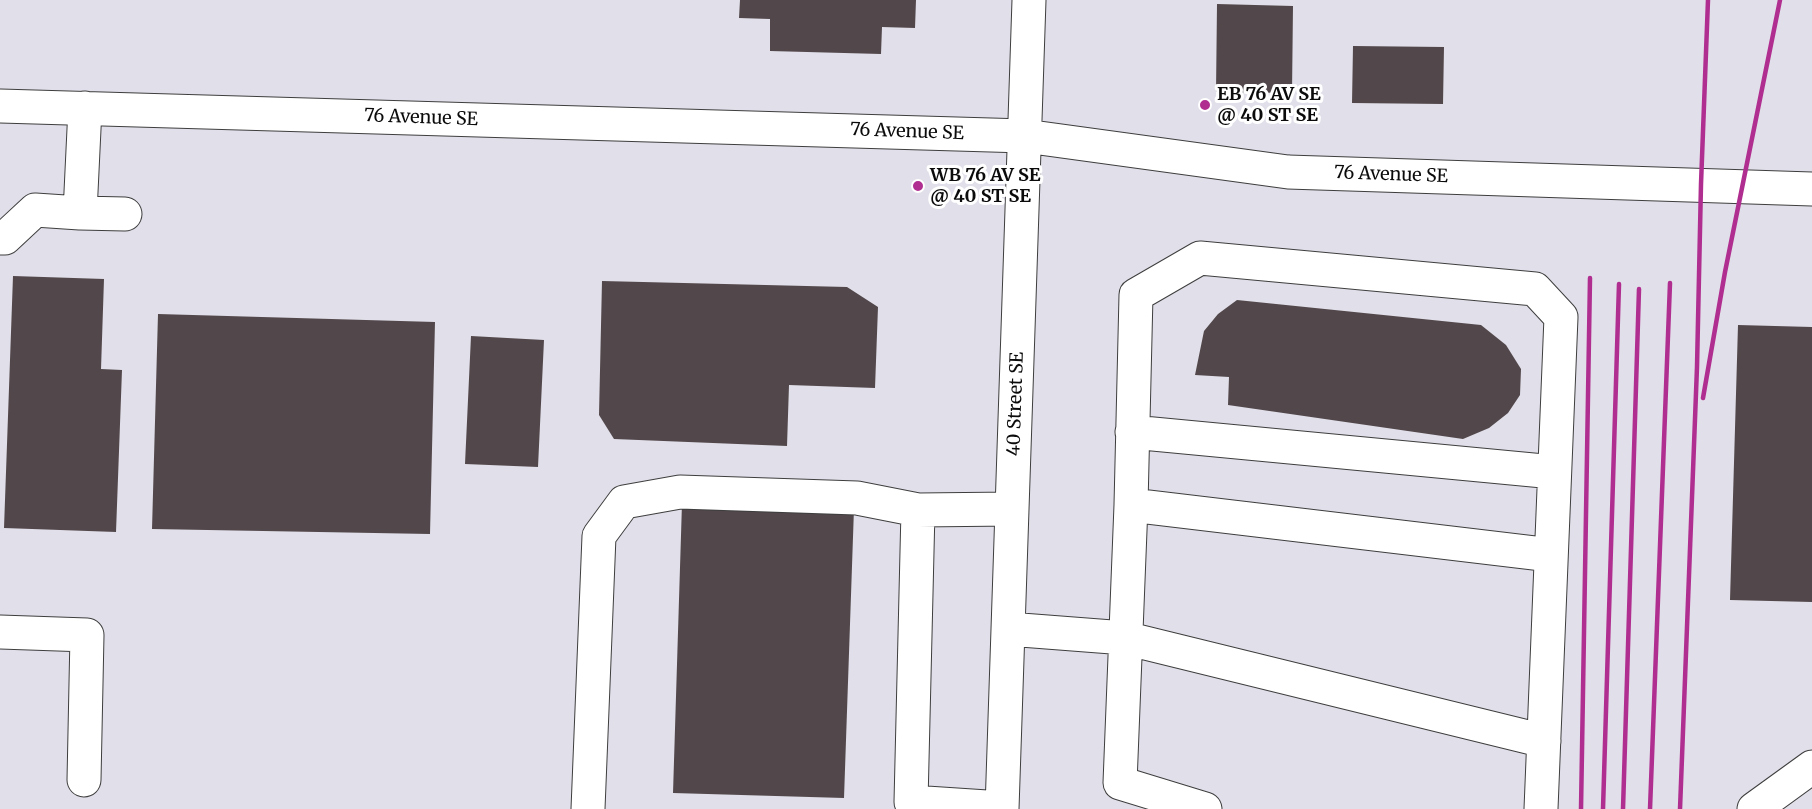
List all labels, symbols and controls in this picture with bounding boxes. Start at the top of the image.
place label: EB 76 AV SE @ 40 ST SE [1217,84,1321,127]
marker: EB 76 AV SE @ 40 ST SE [1198,98,1212,112]
street label: 76 Avenue SE [364,105,478,131]
street label: 76 Avenue SE [850,119,964,145]
street label: 76 Avenue SE [1334,162,1448,188]
place label: WB 76 AV SE @ 40 ST SE [930,165,1040,207]
marker: WB 76 AV SE @ 40 ST SE [911,179,925,193]
street label: 40 Street SE [1003,351,1029,457]

